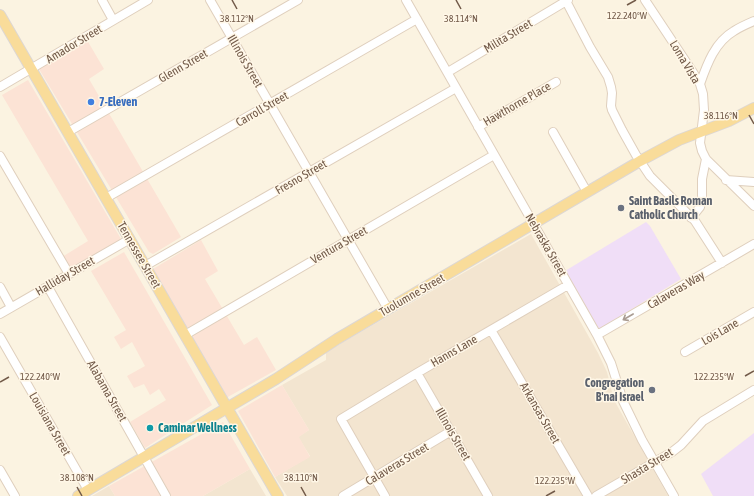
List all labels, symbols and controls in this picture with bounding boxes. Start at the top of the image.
text: 122.240°W [607,10,648,21]
text: 38.112°N [220,13,254,24]
text: 38.114°N [444,13,478,24]
street label: Milita Street [481,16,535,56]
street label: Amador Street [43,22,105,66]
street label: Illinois Street [224,32,266,90]
street label: Loma Vista [667,38,703,86]
street label: Glenn Street [156,46,211,86]
street label: Hawthorne Place [481,79,553,129]
street label: Carroll Street [233,88,291,130]
place label: 7-Eleven [99,95,137,109]
marker: 7-Eleven [86,97,96,107]
text: 38.116°N [704,110,738,121]
street label: Fresno Street [273,156,330,197]
place label: Saint Basils Roman Catholic Church [629,194,712,222]
marker: Saint Basils Roman Catholic Church [616,203,626,213]
street label: Nebraska Street [522,211,570,279]
street label: Tennessee Street [114,219,164,291]
street label: Ventura Street [308,223,370,267]
street label: Halliday Street [33,253,97,299]
street label: Calaveras Way [645,268,707,312]
street label: Tuolumne Street [377,270,448,319]
one-way arrow [622,314,634,322]
street label: Lois Lane [699,316,741,348]
street label: Hanns Lane [428,332,480,370]
street label: Alabama Street [84,358,130,424]
text: 122.240°W [20,371,61,382]
text: 122.235°W [694,371,735,382]
place label: Congregation B'nai Israel [585,376,645,404]
street label: Arkansas Street [517,380,563,446]
marker: Congregation B'nai Israel [647,385,657,395]
street label: Louisiana Street [26,390,74,459]
street label: Illinois Street [432,405,474,463]
place label: Caminar Wellness [158,421,238,435]
marker: Caminar Wellness [145,423,155,433]
street label: Calaveras Street [363,439,432,488]
street label: Shasta Street [619,445,676,487]
text: 38.108°N [60,472,94,483]
text: 38.110°N [284,472,318,483]
text: 122.235°W [535,475,576,486]

